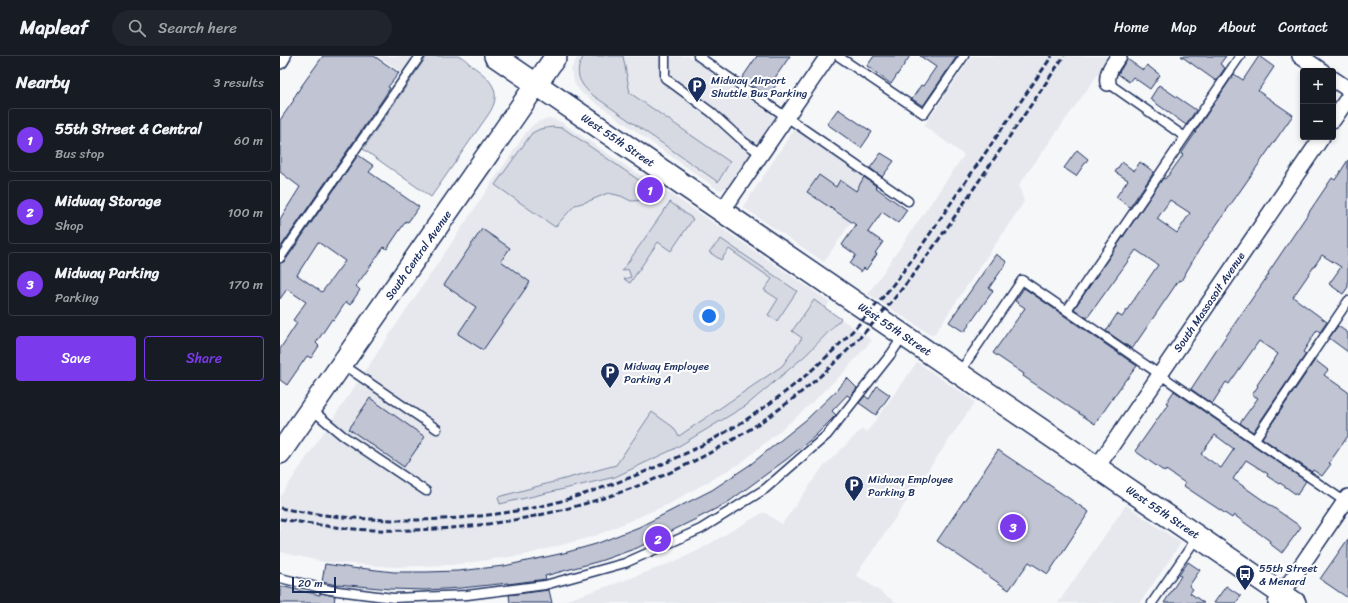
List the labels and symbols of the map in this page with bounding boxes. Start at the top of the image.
place label: Midway Airport Shuttle Bus Parking [711,71,808,103]
parking icon: Midway Airport Shuttle Bus Parking [686,75,708,103]
street label: West 55th Street [577,109,659,172]
pin: 1 [637,175,663,205]
street label: South Central Avenue [380,206,457,304]
street label: South Massasoit Avenue [1169,248,1251,356]
street label: West 55th Street [854,298,936,361]
your location [699,306,719,326]
place label: Midway Employee Parking A [624,357,710,389]
parking icon: Midway Employee Parking A [599,361,621,389]
place label: Midway Employee Parking B [868,470,954,502]
parking icon: Midway Employee Parking B [843,474,865,502]
street label: West 55th Street [1122,481,1204,544]
pin: 3 [1000,512,1026,542]
pin: 2 [645,524,671,554]
place label: 55th Street & Menard [1259,559,1318,591]
bus stop icon: 55th Street & Menard [1234,563,1256,591]
scale bar [292,575,336,594]

